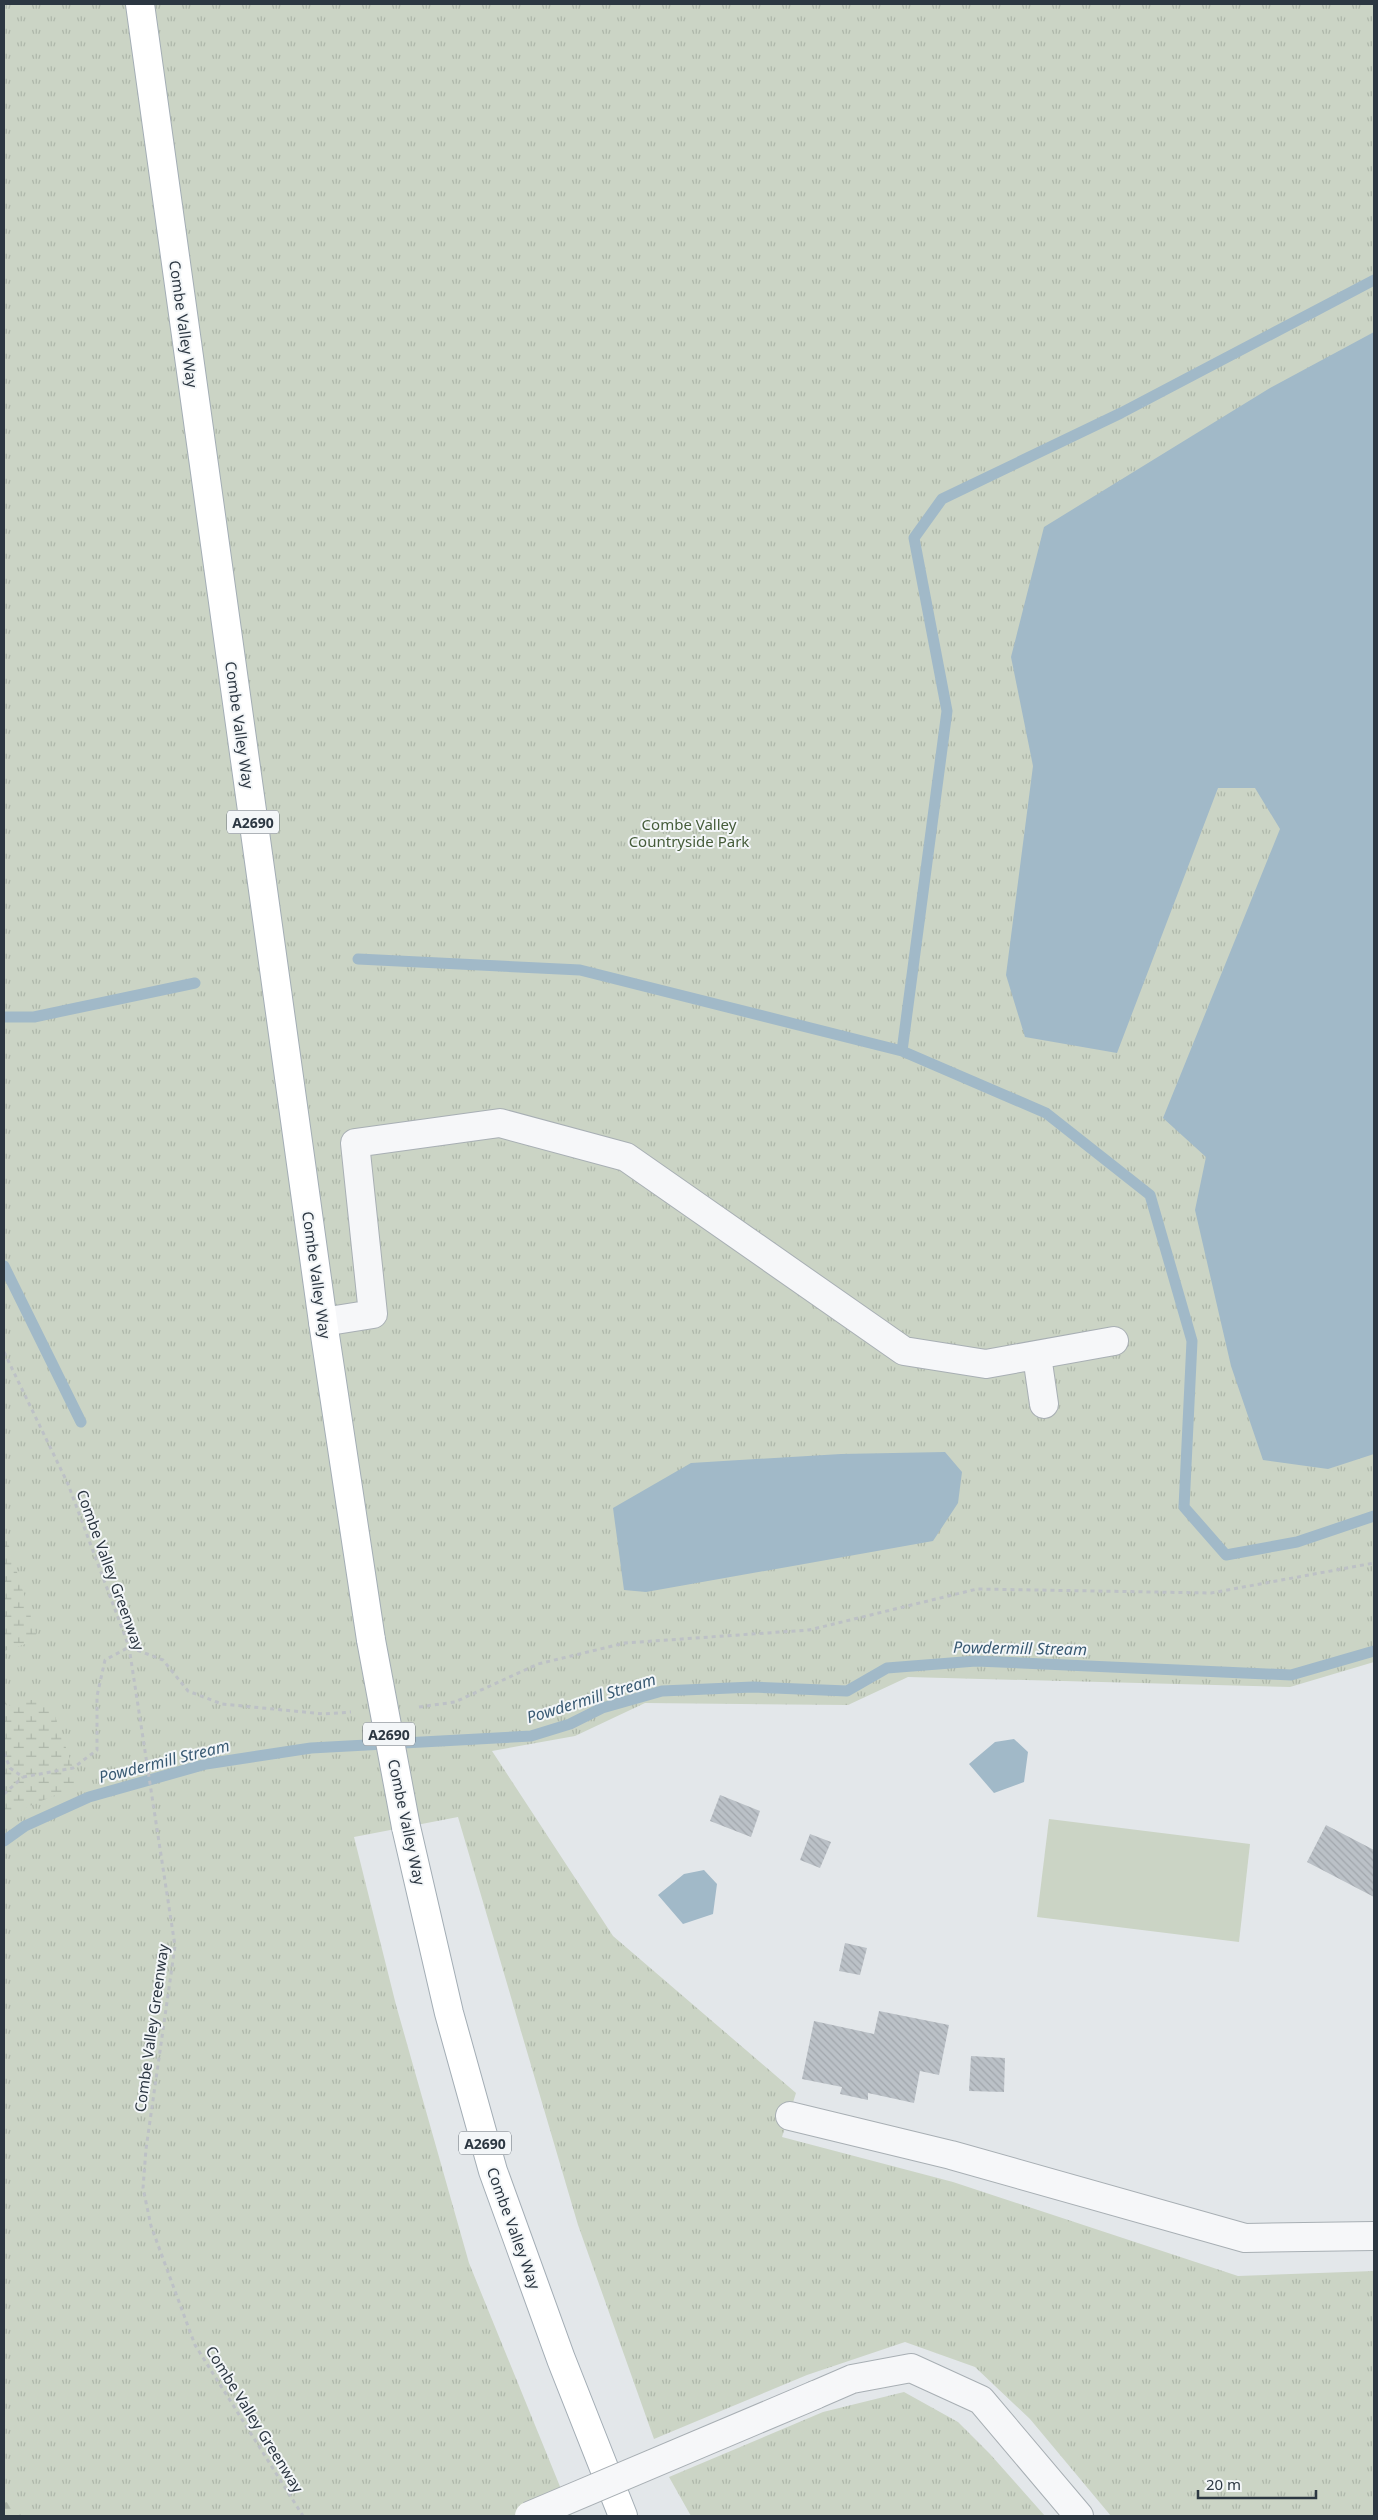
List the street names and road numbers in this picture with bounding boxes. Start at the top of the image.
street label: Combe Valley Way [165,259,203,389]
street label: Combe Valley Way [221,660,259,790]
road number: A2690 [227,810,279,834]
street label: Combe Valley Way [298,1210,336,1340]
street label: Combe Valley Greenway [73,1487,150,1653]
road number: A2690 [363,1722,415,1746]
street label: Combe Valley Way [384,1757,430,1887]
street label: Combe Valley Greenway [129,1942,173,2113]
road number: A2690 [459,2132,511,2154]
street label: Combe Valley Way [483,2164,545,2292]
street label: Combe Valley Greenway [202,2342,309,2497]

